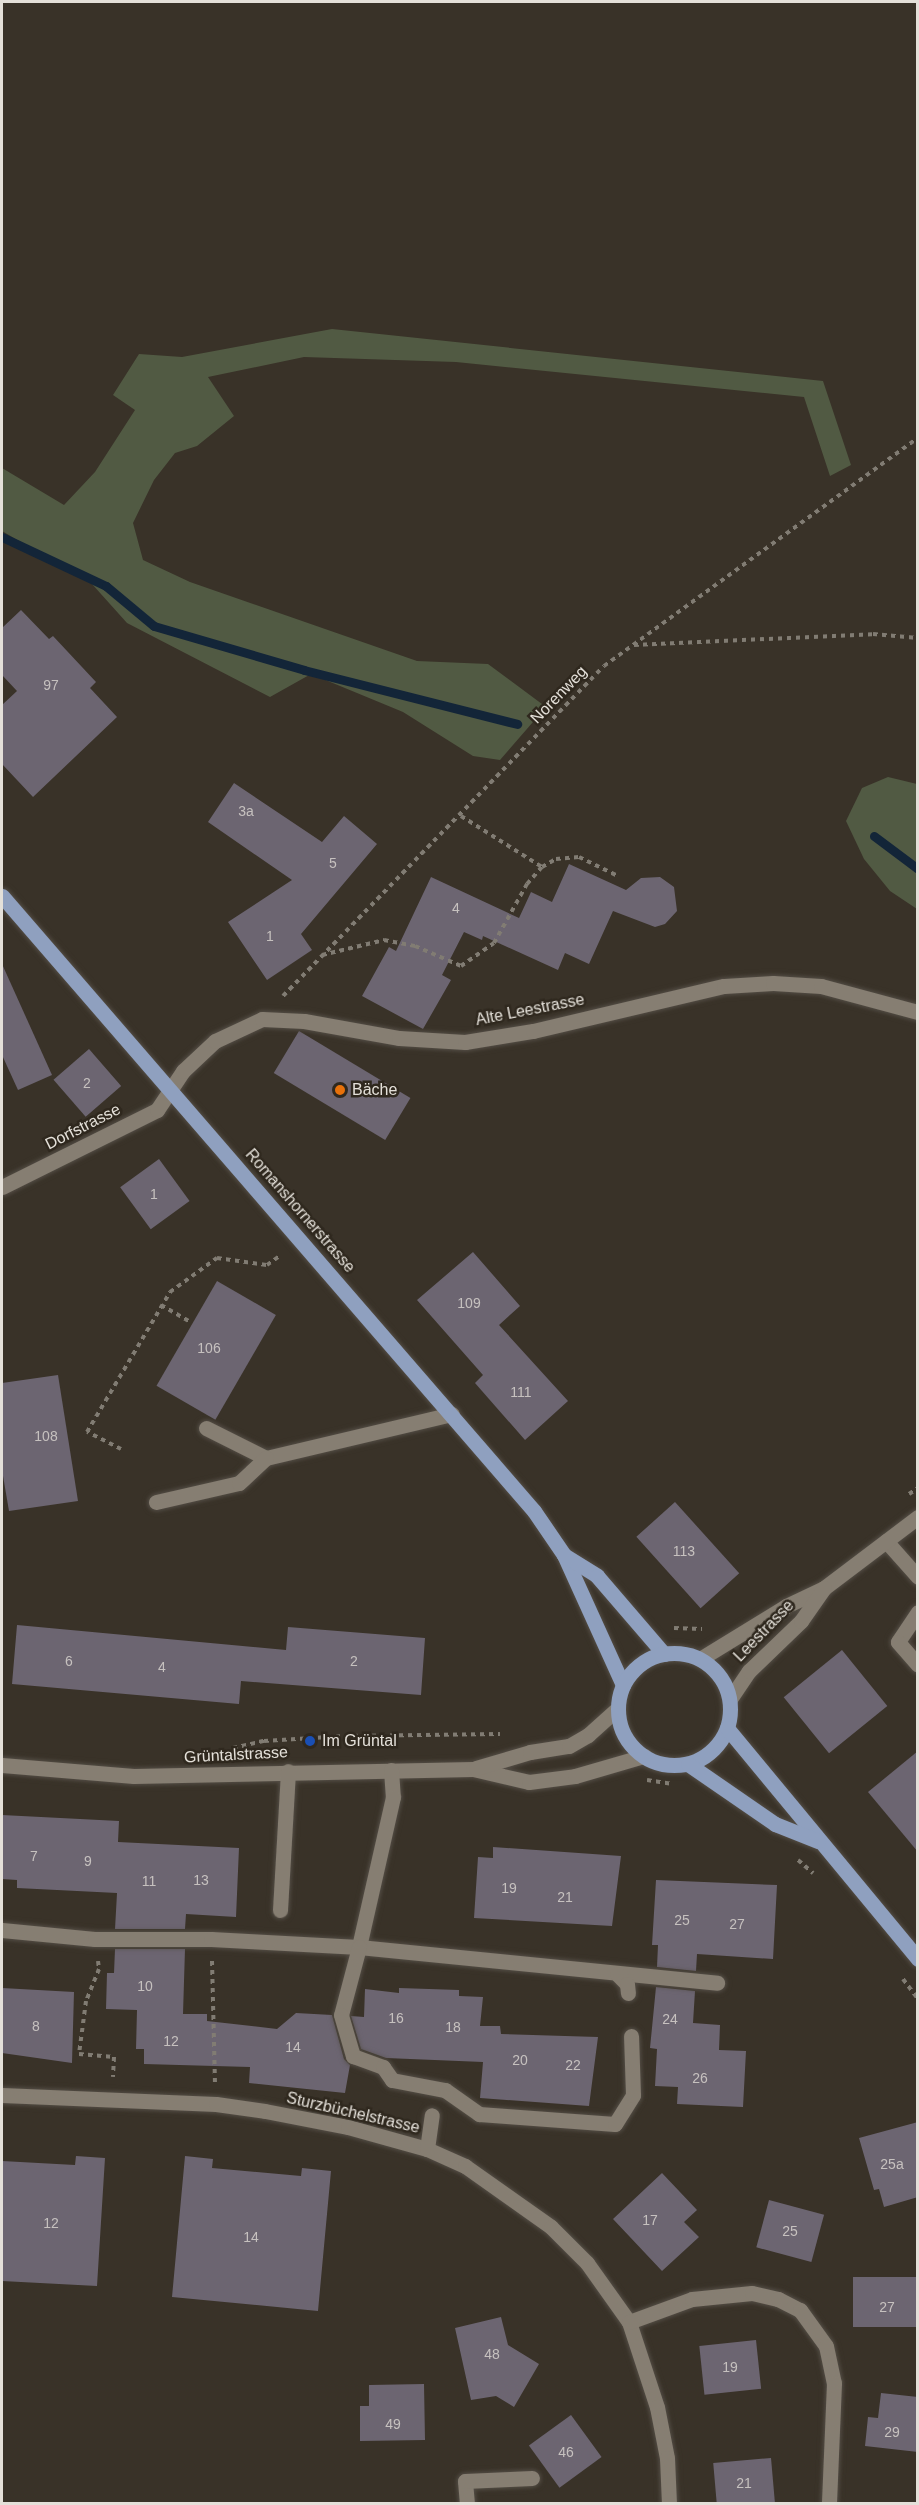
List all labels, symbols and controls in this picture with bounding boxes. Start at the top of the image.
street label: Norenweg [527,662,591,728]
house number: 97 [43,677,59,693]
house number: 3a [238,803,254,819]
house number: 5 [329,855,337,871]
house number: 4 [452,900,460,916]
house number: 1 [266,928,274,944]
street label: Alte Leestrasse [474,990,586,1030]
house number: 2 [83,1075,91,1091]
place label: Bäche [352,1080,397,1100]
marker: Bäche [333,1083,347,1097]
street label: Dorfstrasse [42,1100,124,1154]
street label: Romanshornerstrasse [241,1145,359,1277]
house number: 1 [150,1186,158,1202]
house number: 109 [457,1295,481,1311]
house number: 106 [197,1340,221,1356]
house number: 111 [510,1384,532,1400]
house number: 108 [34,1428,58,1444]
house number: 113 [673,1543,695,1559]
street label: Leestrasse [730,1596,798,1666]
house number: 6 [65,1653,73,1669]
house number: 2 [350,1653,358,1669]
house number: 4 [158,1659,166,1675]
place label: Im Grüntal [322,1731,397,1751]
marker: Im Grüntal [303,1734,317,1748]
street label: Grüntalstrasse [184,1743,288,1767]
house number: 7 [30,1848,38,1864]
house number: 9 [84,1853,92,1869]
house number: 13 [193,1872,209,1888]
house number: 11 [142,1873,156,1889]
house number: 19 [501,1880,517,1896]
house number: 21 [557,1889,573,1905]
house number: 25 [674,1912,690,1928]
house number: 27 [729,1916,745,1932]
house number: 10 [137,1978,153,1994]
house number: 16 [388,2010,404,2026]
house number: 24 [662,2011,678,2027]
house number: 8 [32,2018,40,2034]
house number: 18 [445,2019,461,2035]
house number: 12 [163,2033,179,2049]
house number: 14 [285,2039,301,2055]
house number: 20 [512,2052,528,2068]
house number: 22 [565,2057,581,2073]
house number: 26 [692,2070,708,2086]
street label: Sturzbüchelstrasse [285,2088,421,2138]
house number: 25a [880,2156,904,2172]
house number: 17 [642,2212,658,2228]
house number: 12 [43,2215,59,2231]
house number: 25 [782,2223,798,2239]
house number: 14 [243,2229,259,2245]
house number: 27 [879,2299,895,2315]
house number: 48 [484,2346,500,2362]
house number: 19 [722,2359,738,2375]
house number: 49 [385,2416,401,2432]
house number: 29 [884,2424,900,2440]
house number: 46 [558,2444,574,2460]
house number: 21 [736,2475,752,2491]

